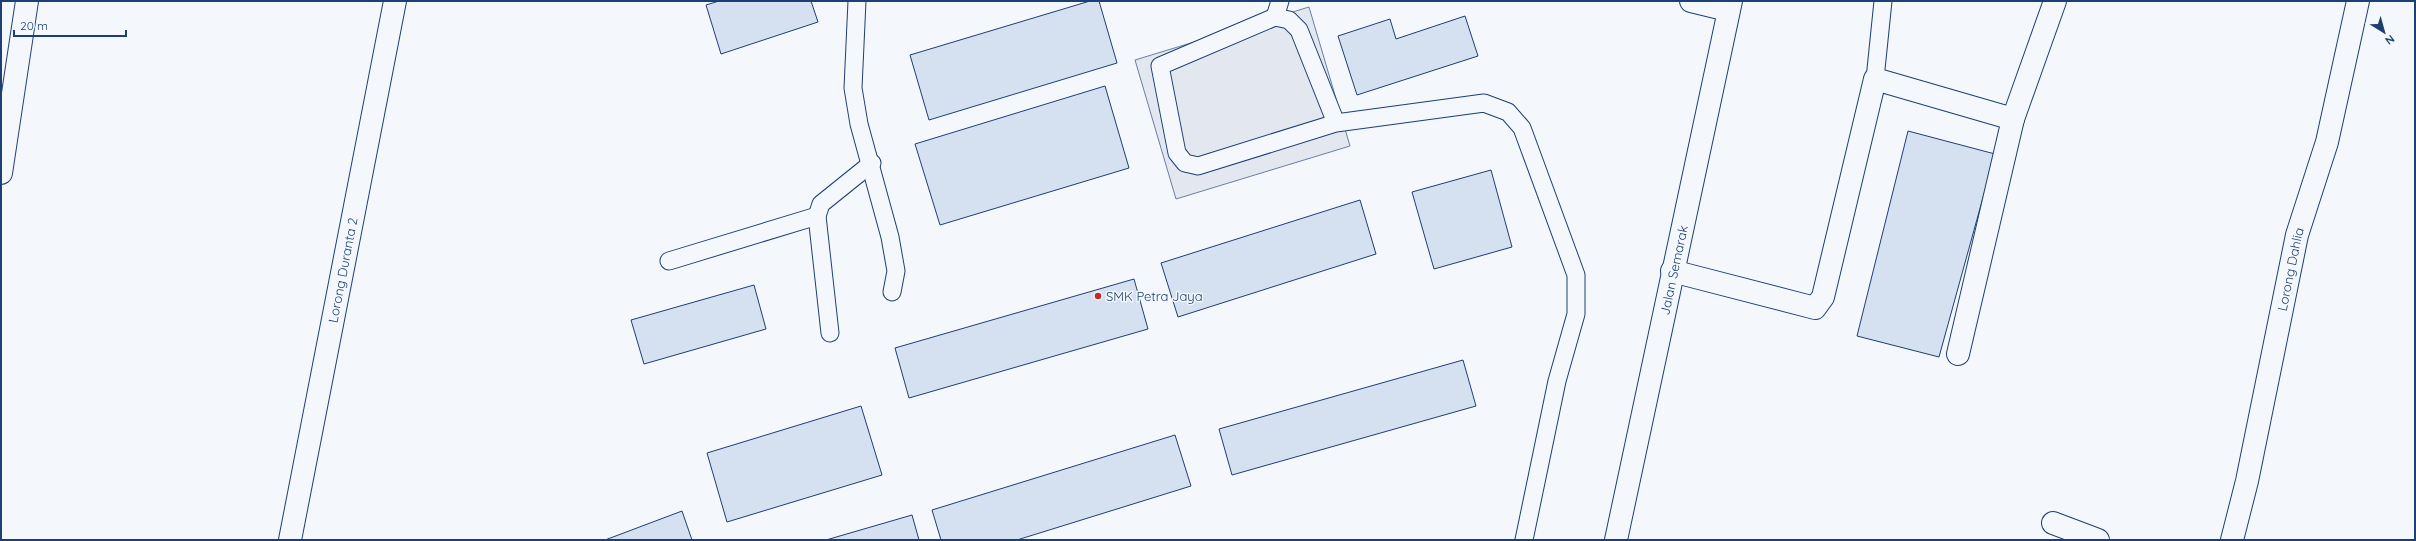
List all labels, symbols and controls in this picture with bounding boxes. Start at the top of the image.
scale bar [14,12,126,38]
north arrow [2364,12,2404,52]
text: 20 m [20,18,48,33]
text: N [2383,32,2397,48]
street label: Lorong Duranta 2 [325,216,361,324]
street label: Jalan Semarak [1656,224,1691,316]
street label: Lorong Dahlia [2274,225,2307,312]
place label: SMK Petra Jaya [1106,288,1203,304]
marker: SMK Petra Jaya [1093,291,1103,301]

